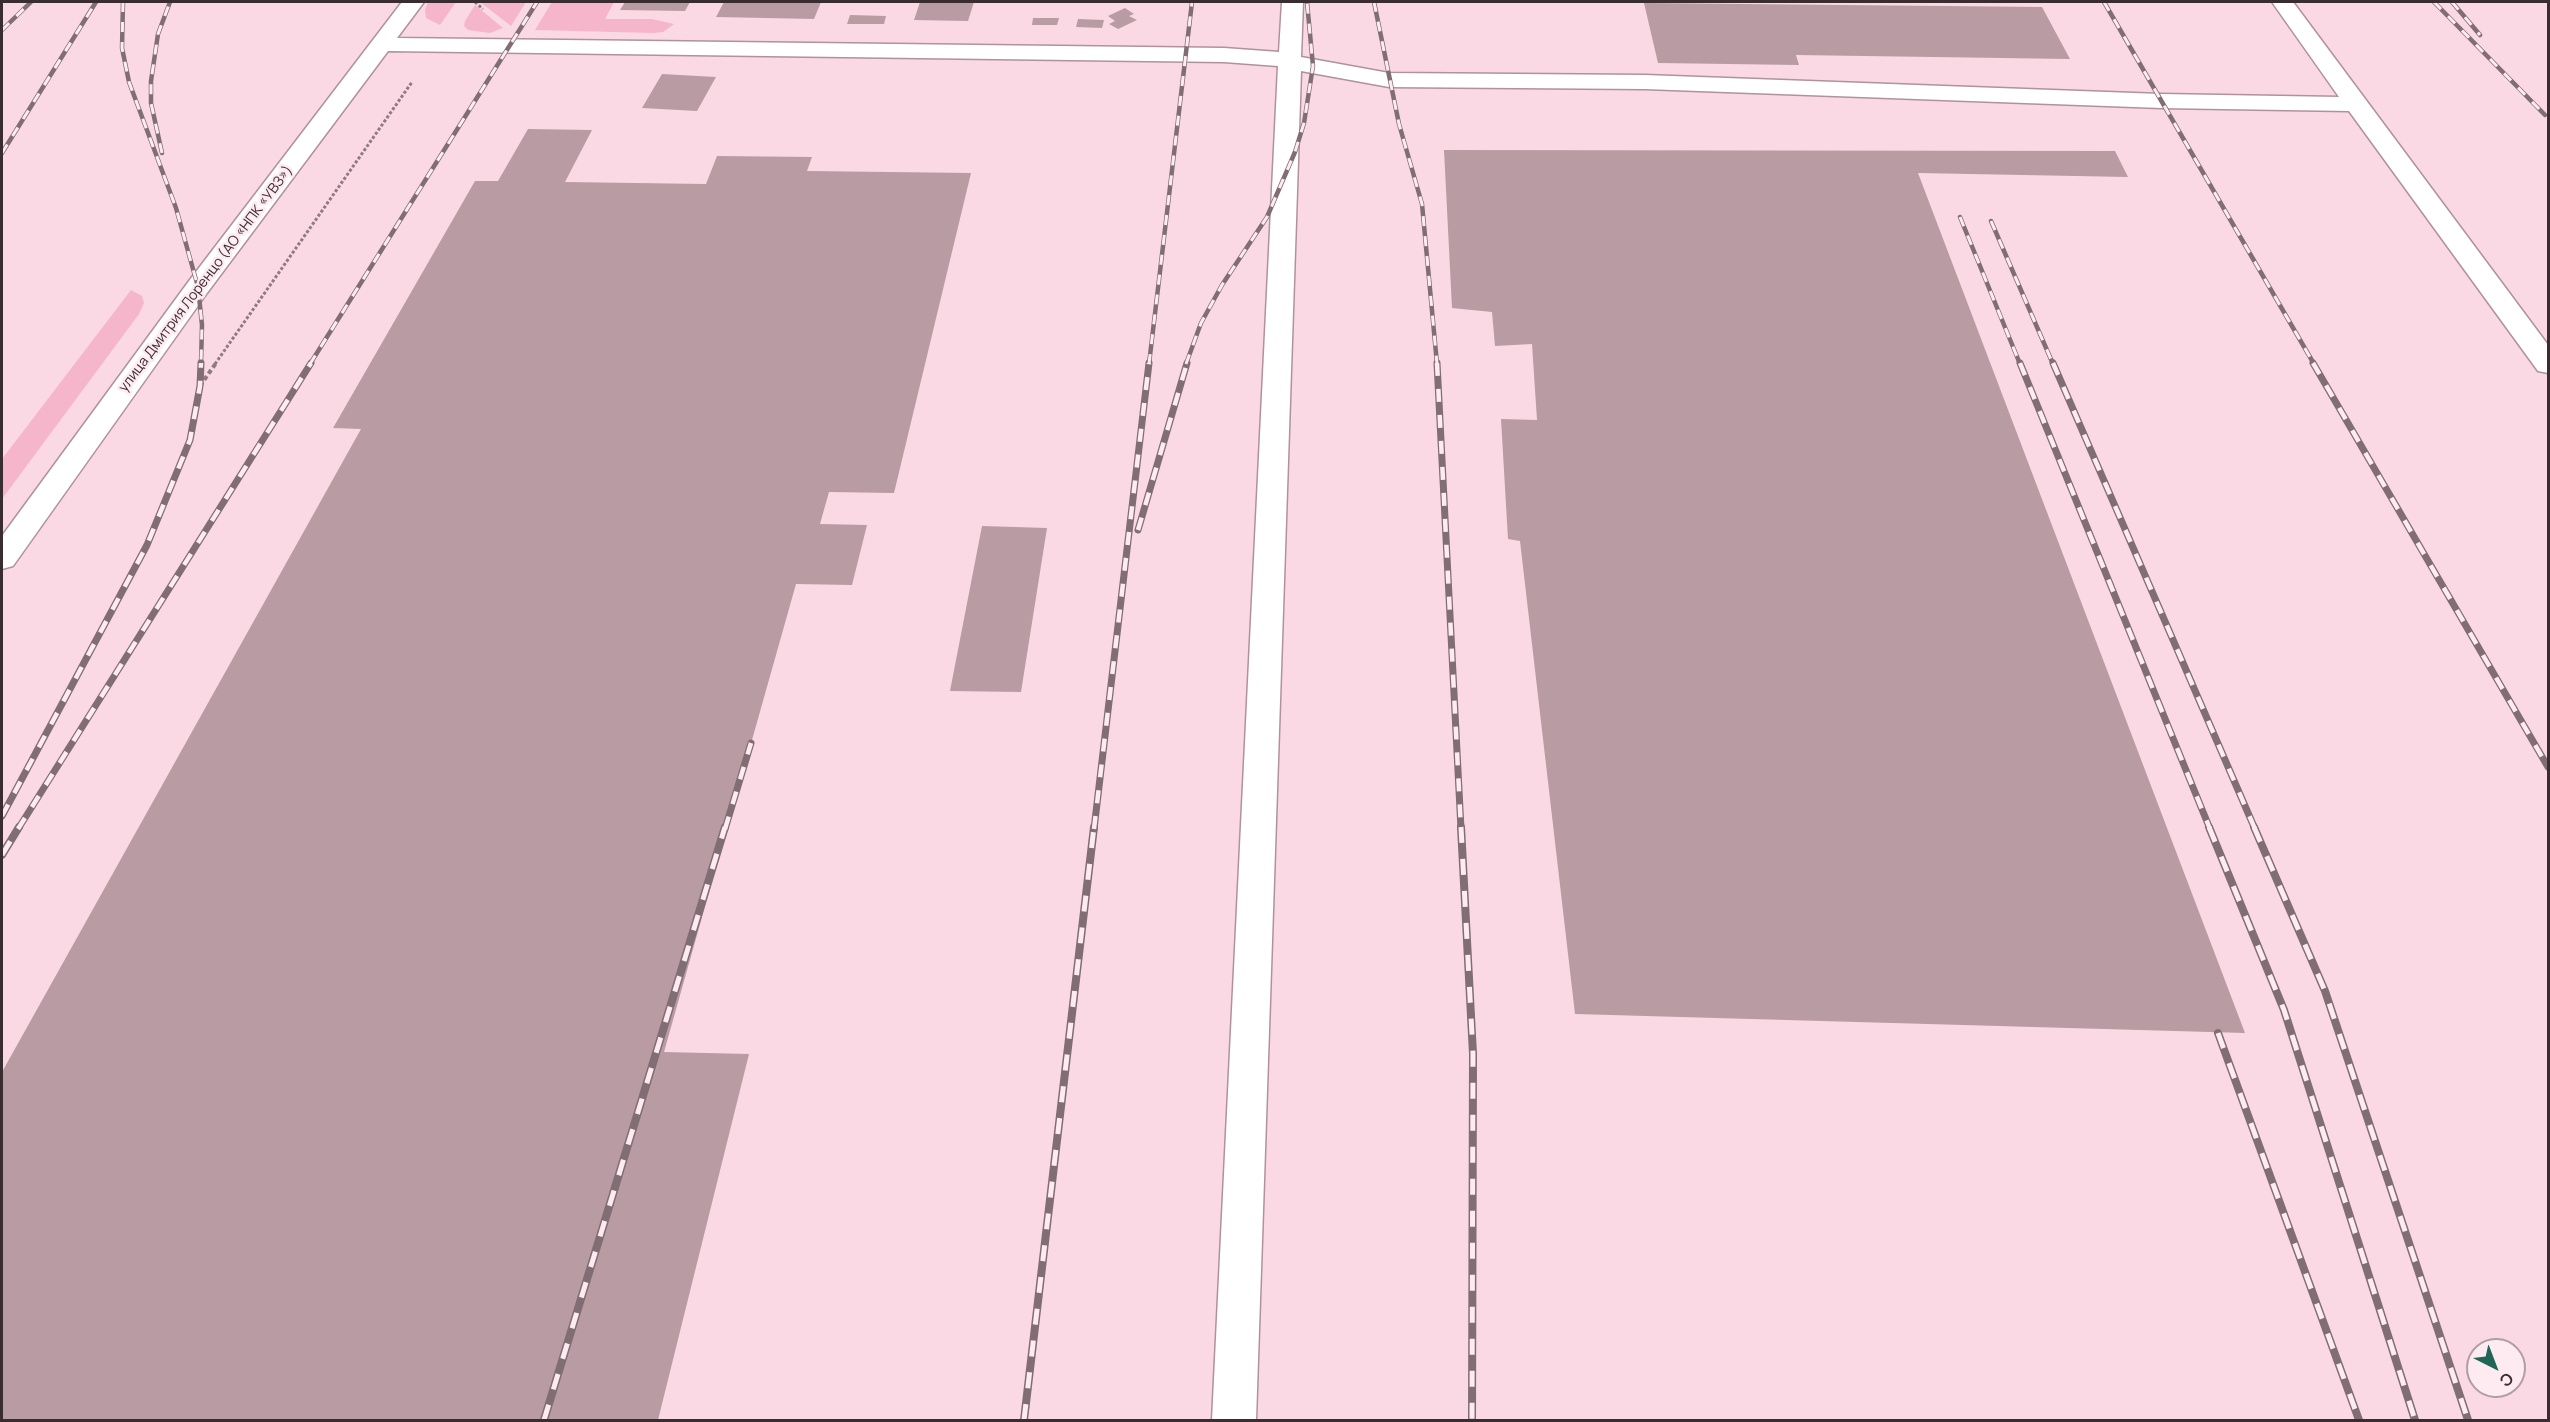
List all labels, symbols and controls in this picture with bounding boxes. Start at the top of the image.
street label: улица Дмитрия Лоренцо (АО «НПК «УВЗ») [115,163,297,395]
north arrow [2466,1338,2526,1398]
text: С [2495,1368,2518,1392]

